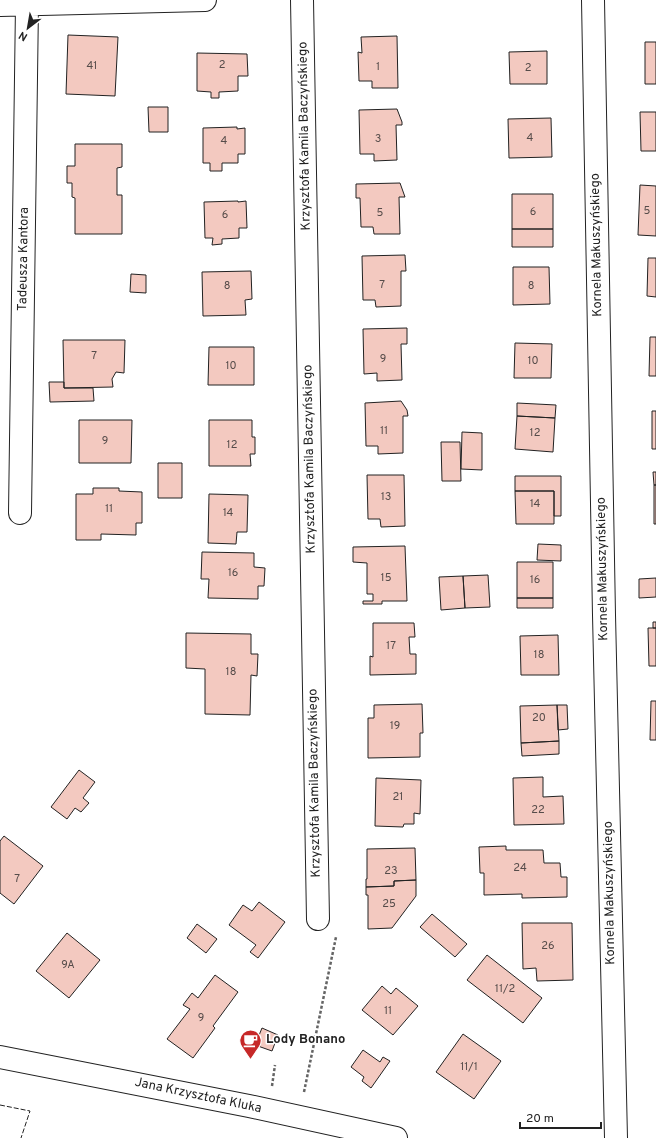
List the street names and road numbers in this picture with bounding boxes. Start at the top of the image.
street label: Krzysztofa Kamila Baczyńskiego [295,41,315,231]
street label: Kornela Makuszyńskiego [588,173,606,317]
street label: Tadeusza Kantora [15,207,33,311]
street label: Krzysztofa Kamila Baczyńskiego [300,364,320,554]
street label: Kornela Makuszyńskiego [594,497,612,641]
street label: Krzysztofa Kamila Baczyńskiego [305,688,325,878]
street label: Kornela Makuszyńskiego [601,821,619,965]
street label: Jana Krzysztofa Kluka [133,1075,263,1117]

